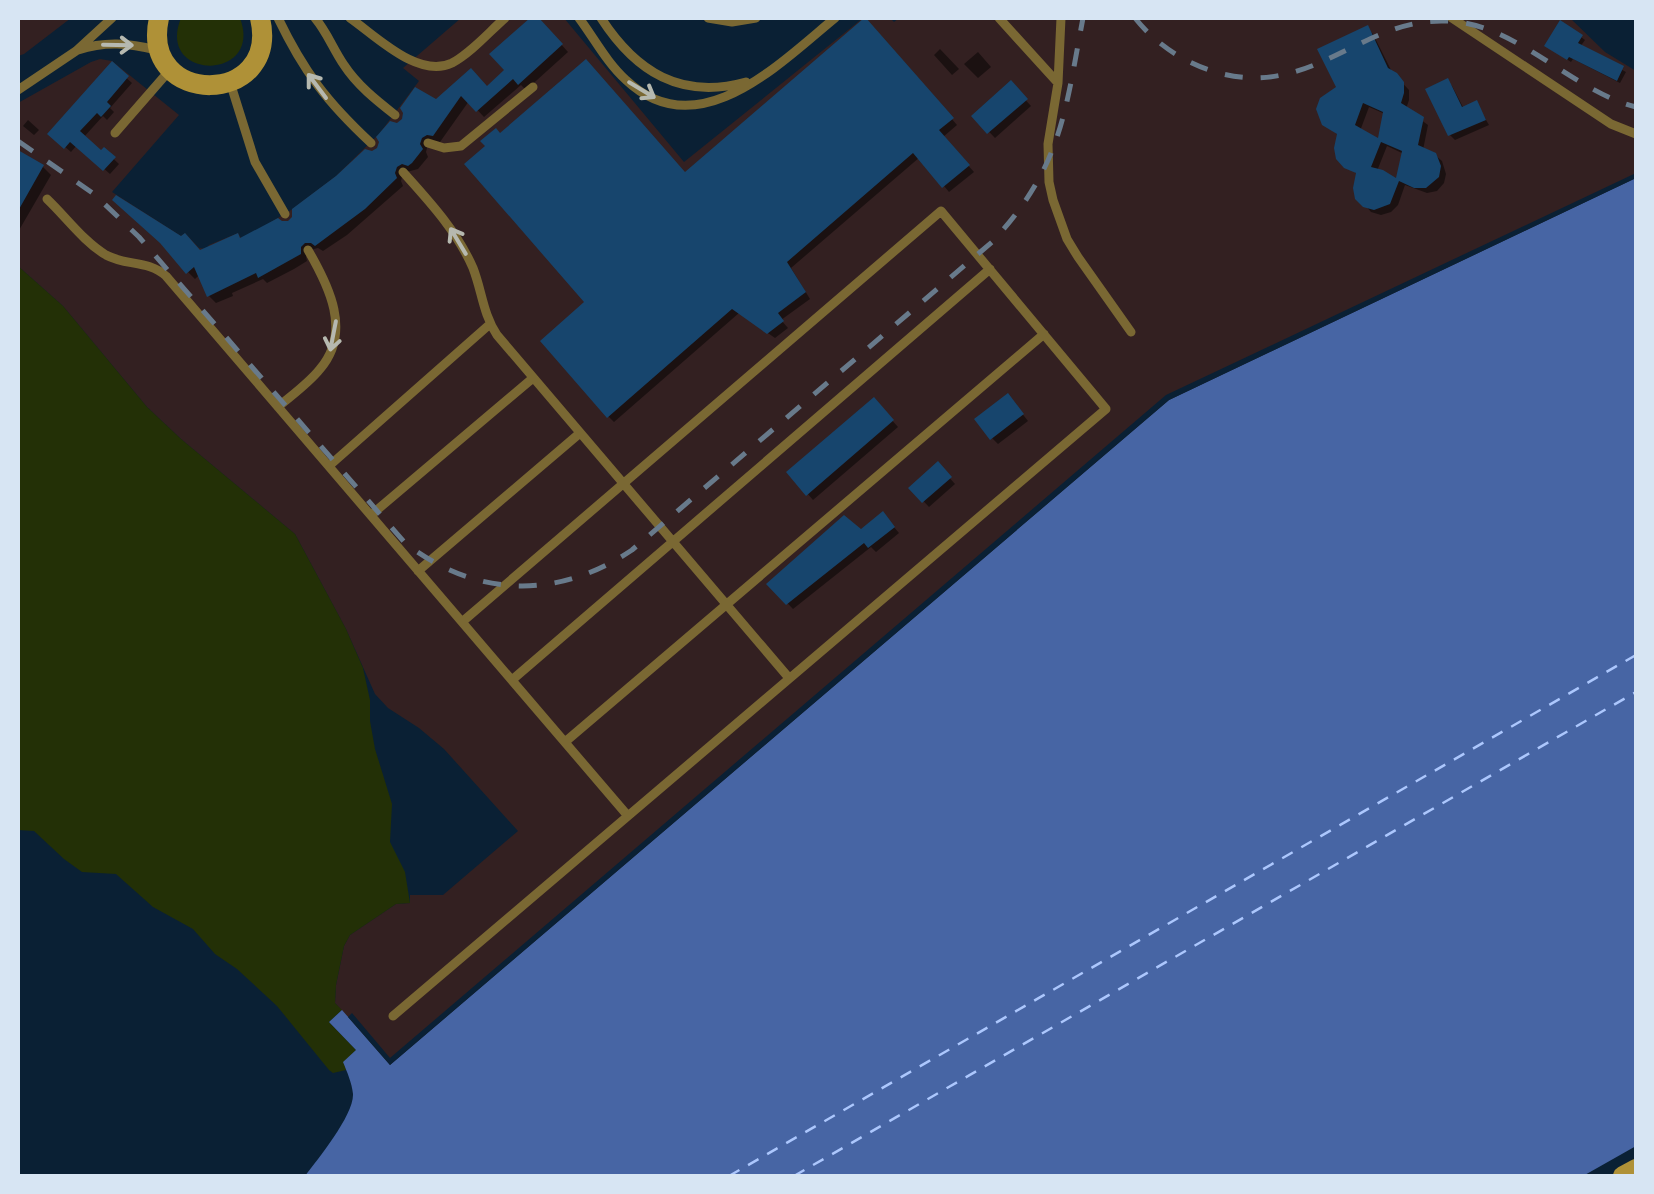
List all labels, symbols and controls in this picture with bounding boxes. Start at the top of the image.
one-way arrow [101,35,133,54]
one-way arrow [306,73,327,100]
one-way arrow [627,80,656,100]
one-way arrow [448,227,468,256]
one-way arrow [322,319,341,351]

